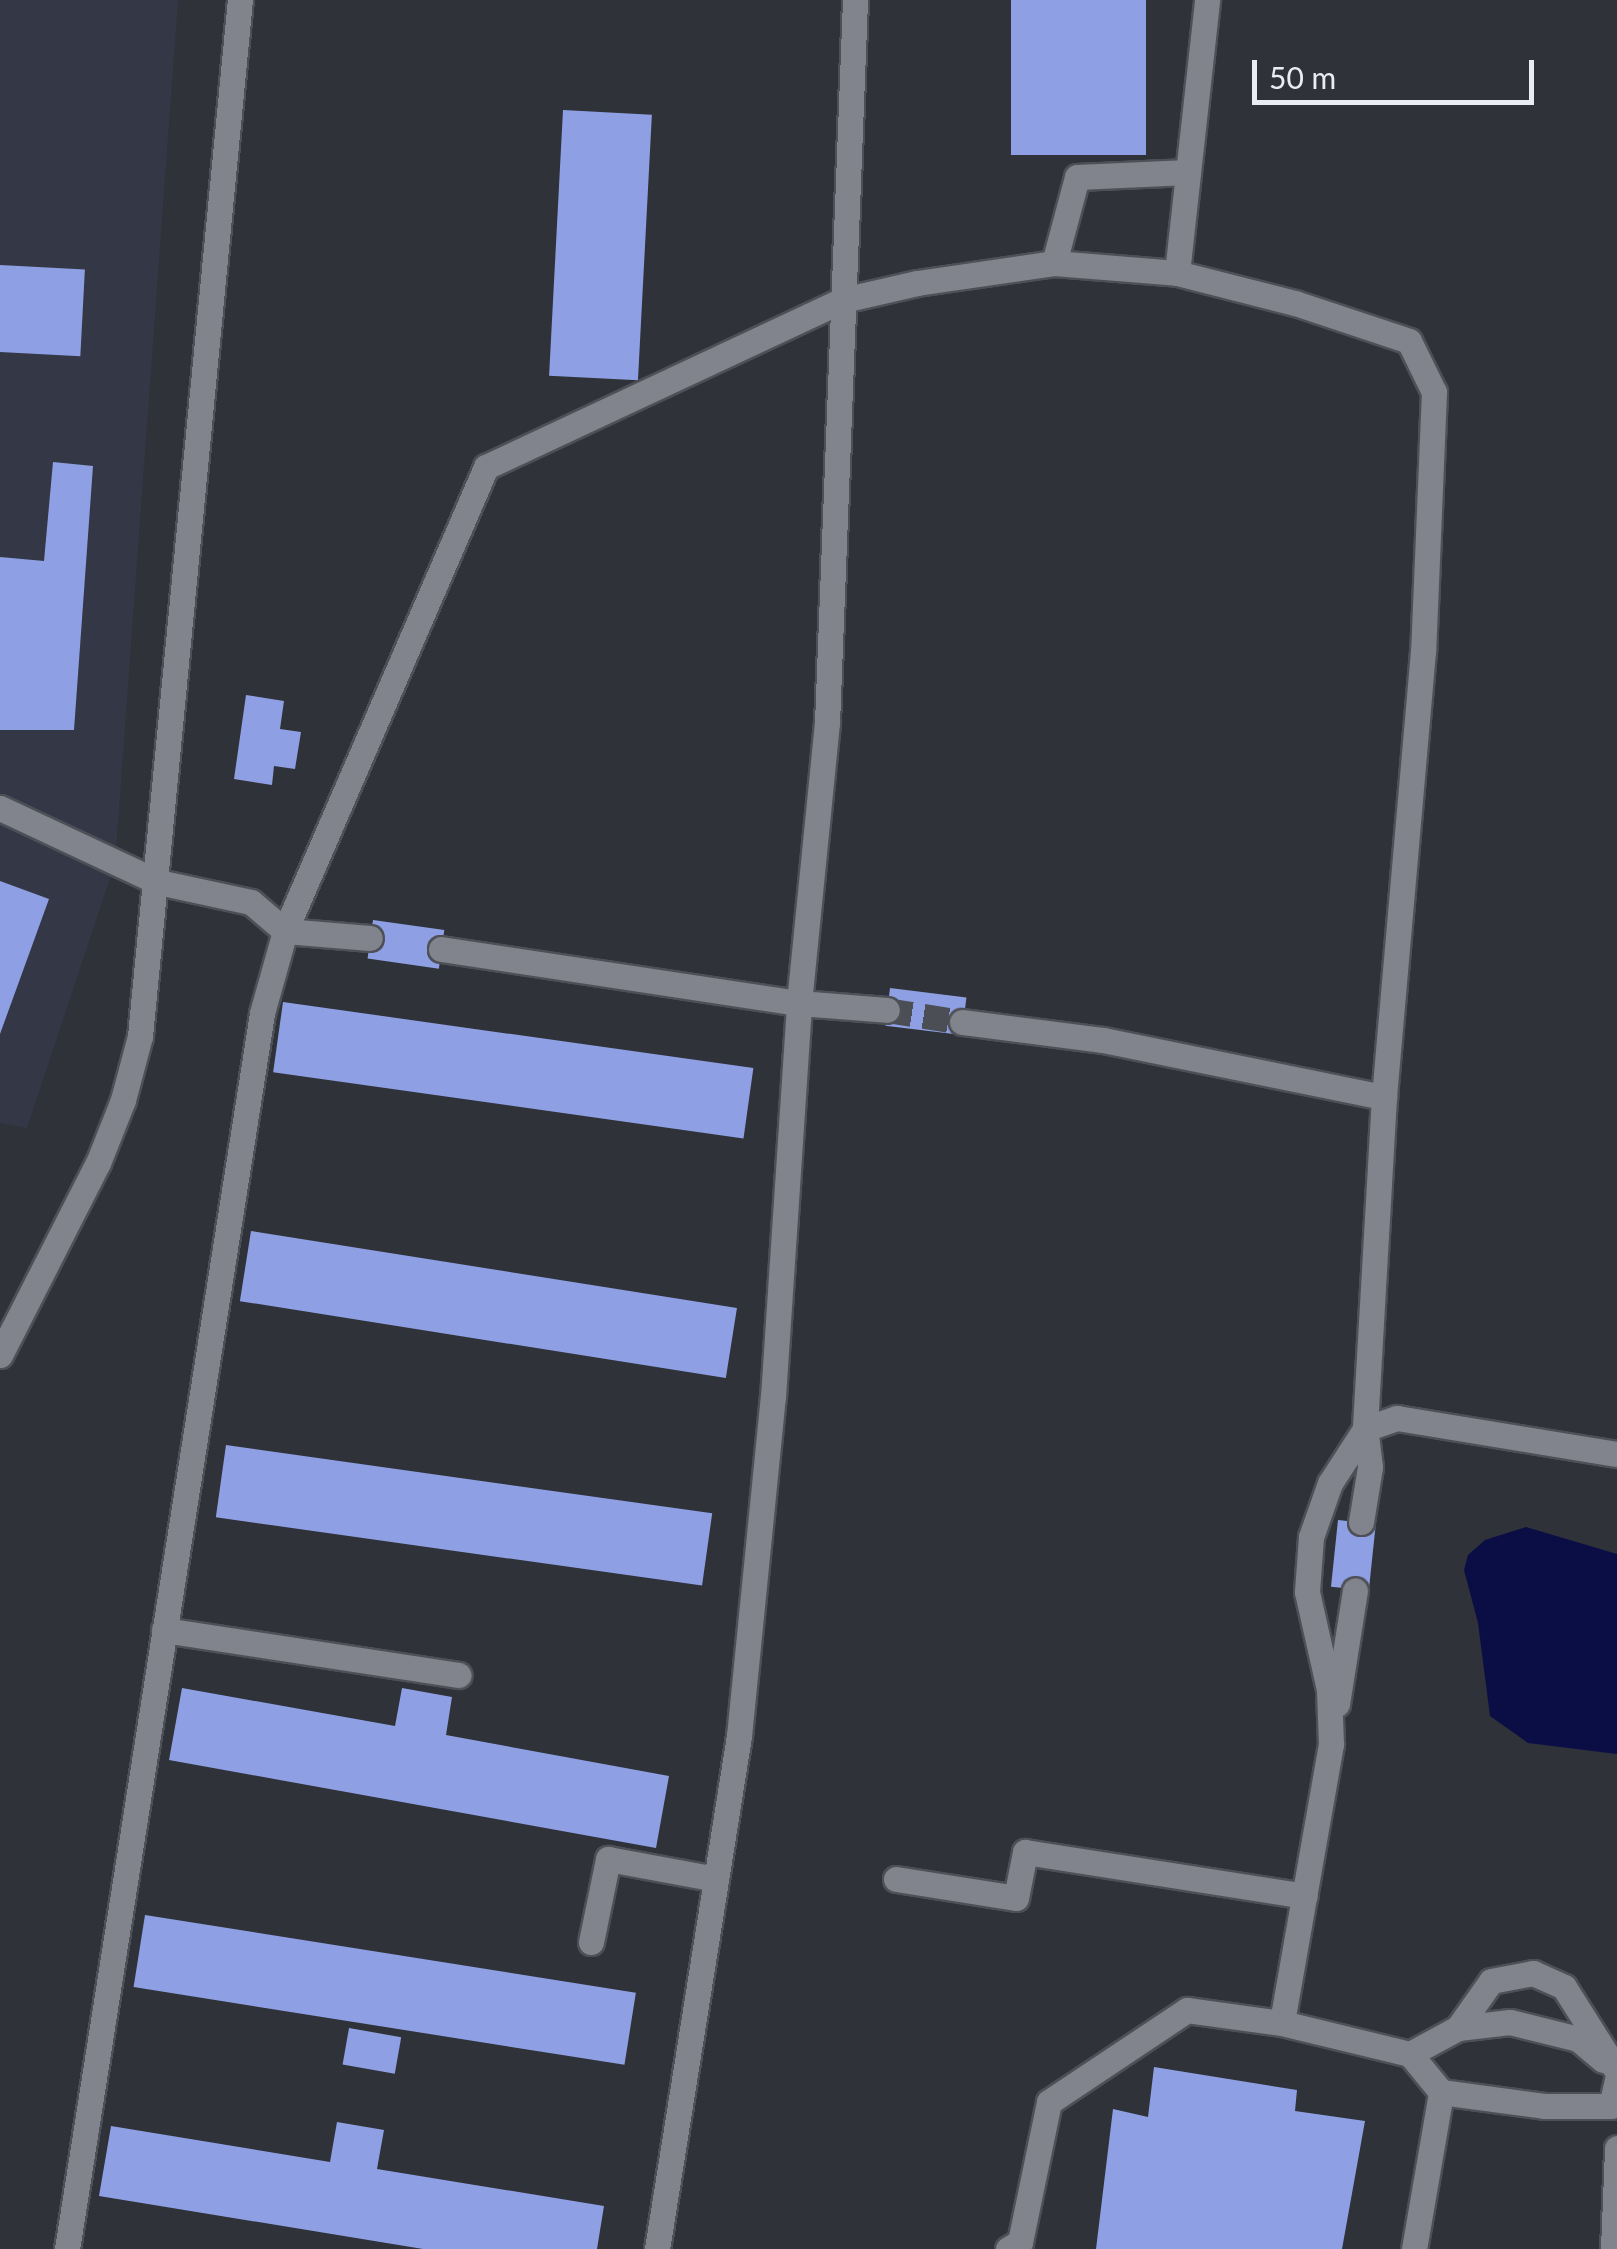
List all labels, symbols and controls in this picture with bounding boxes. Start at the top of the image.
scale bar [1257,40,1540,102]
text: 50 m [1269,59,1336,95]

